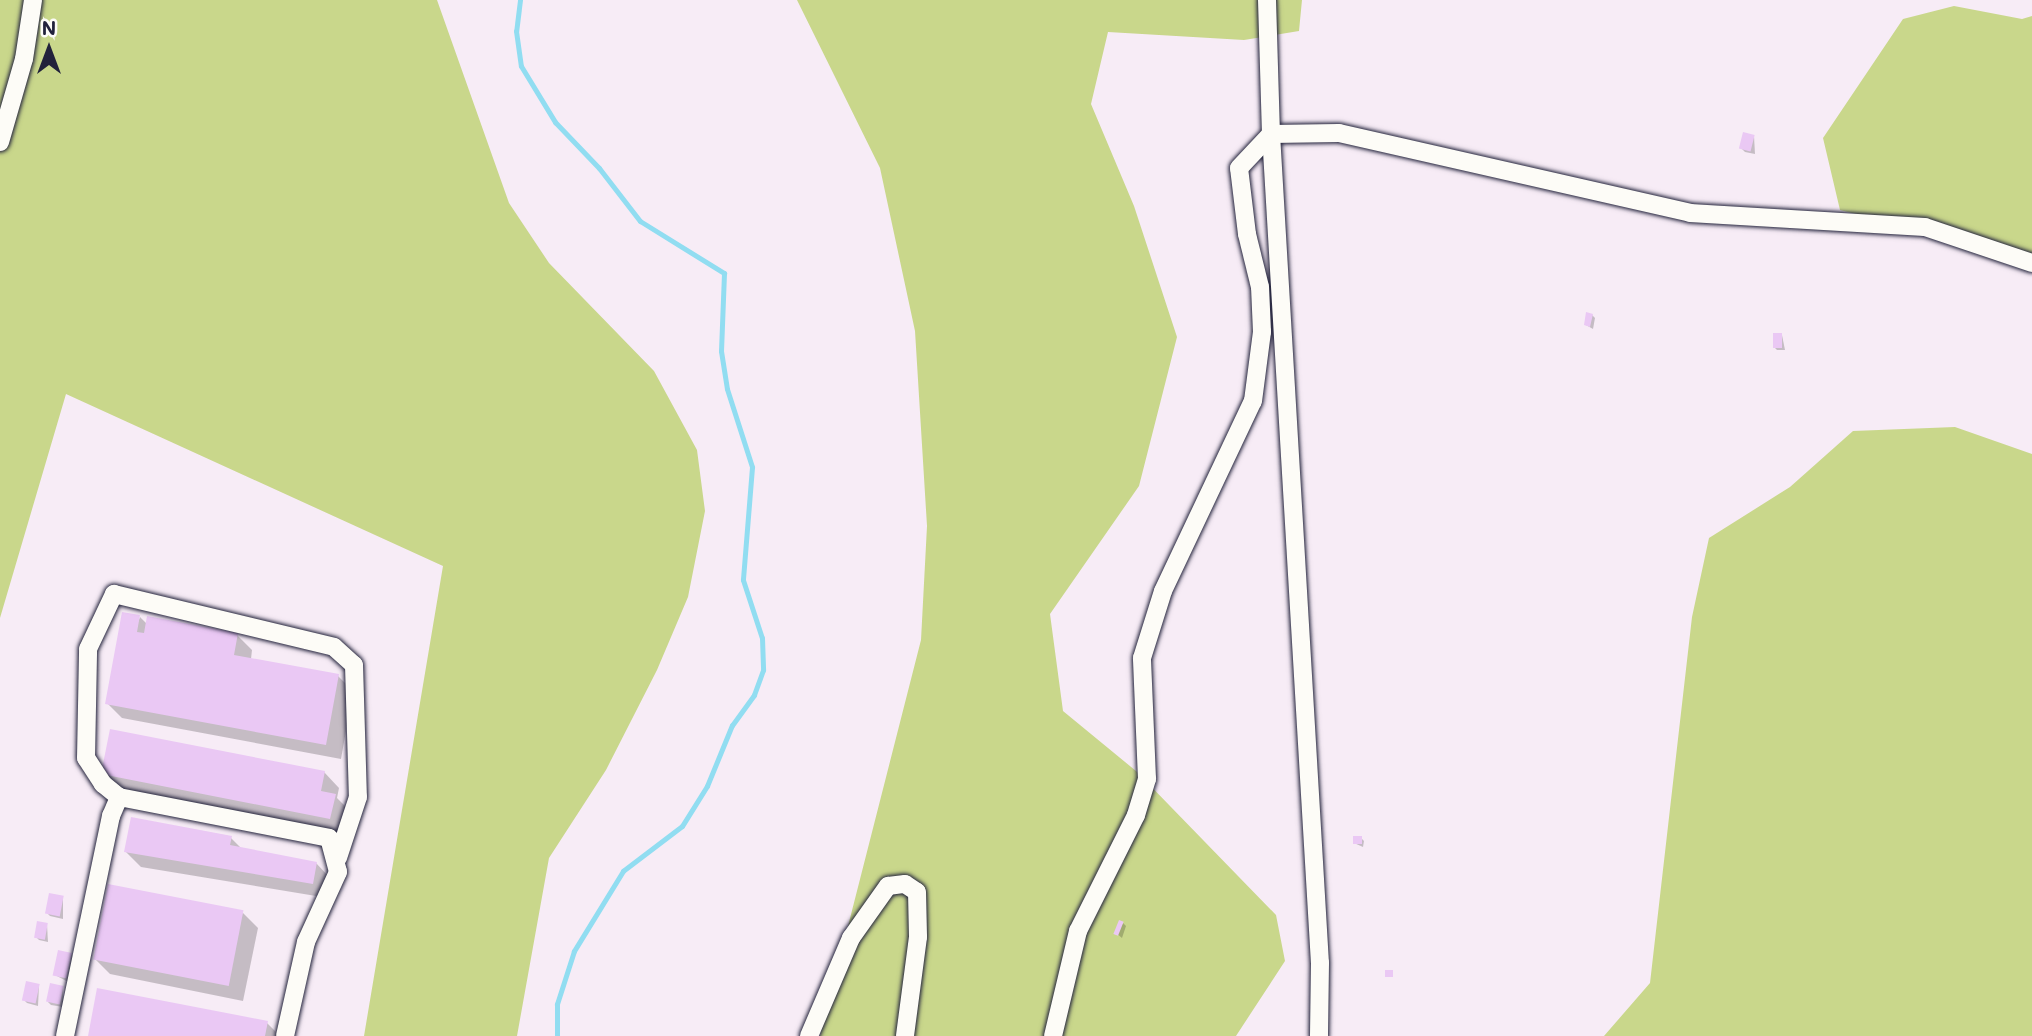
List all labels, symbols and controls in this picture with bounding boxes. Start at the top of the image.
north arrow [14,14,84,84]
text: N [42,15,56,40]

